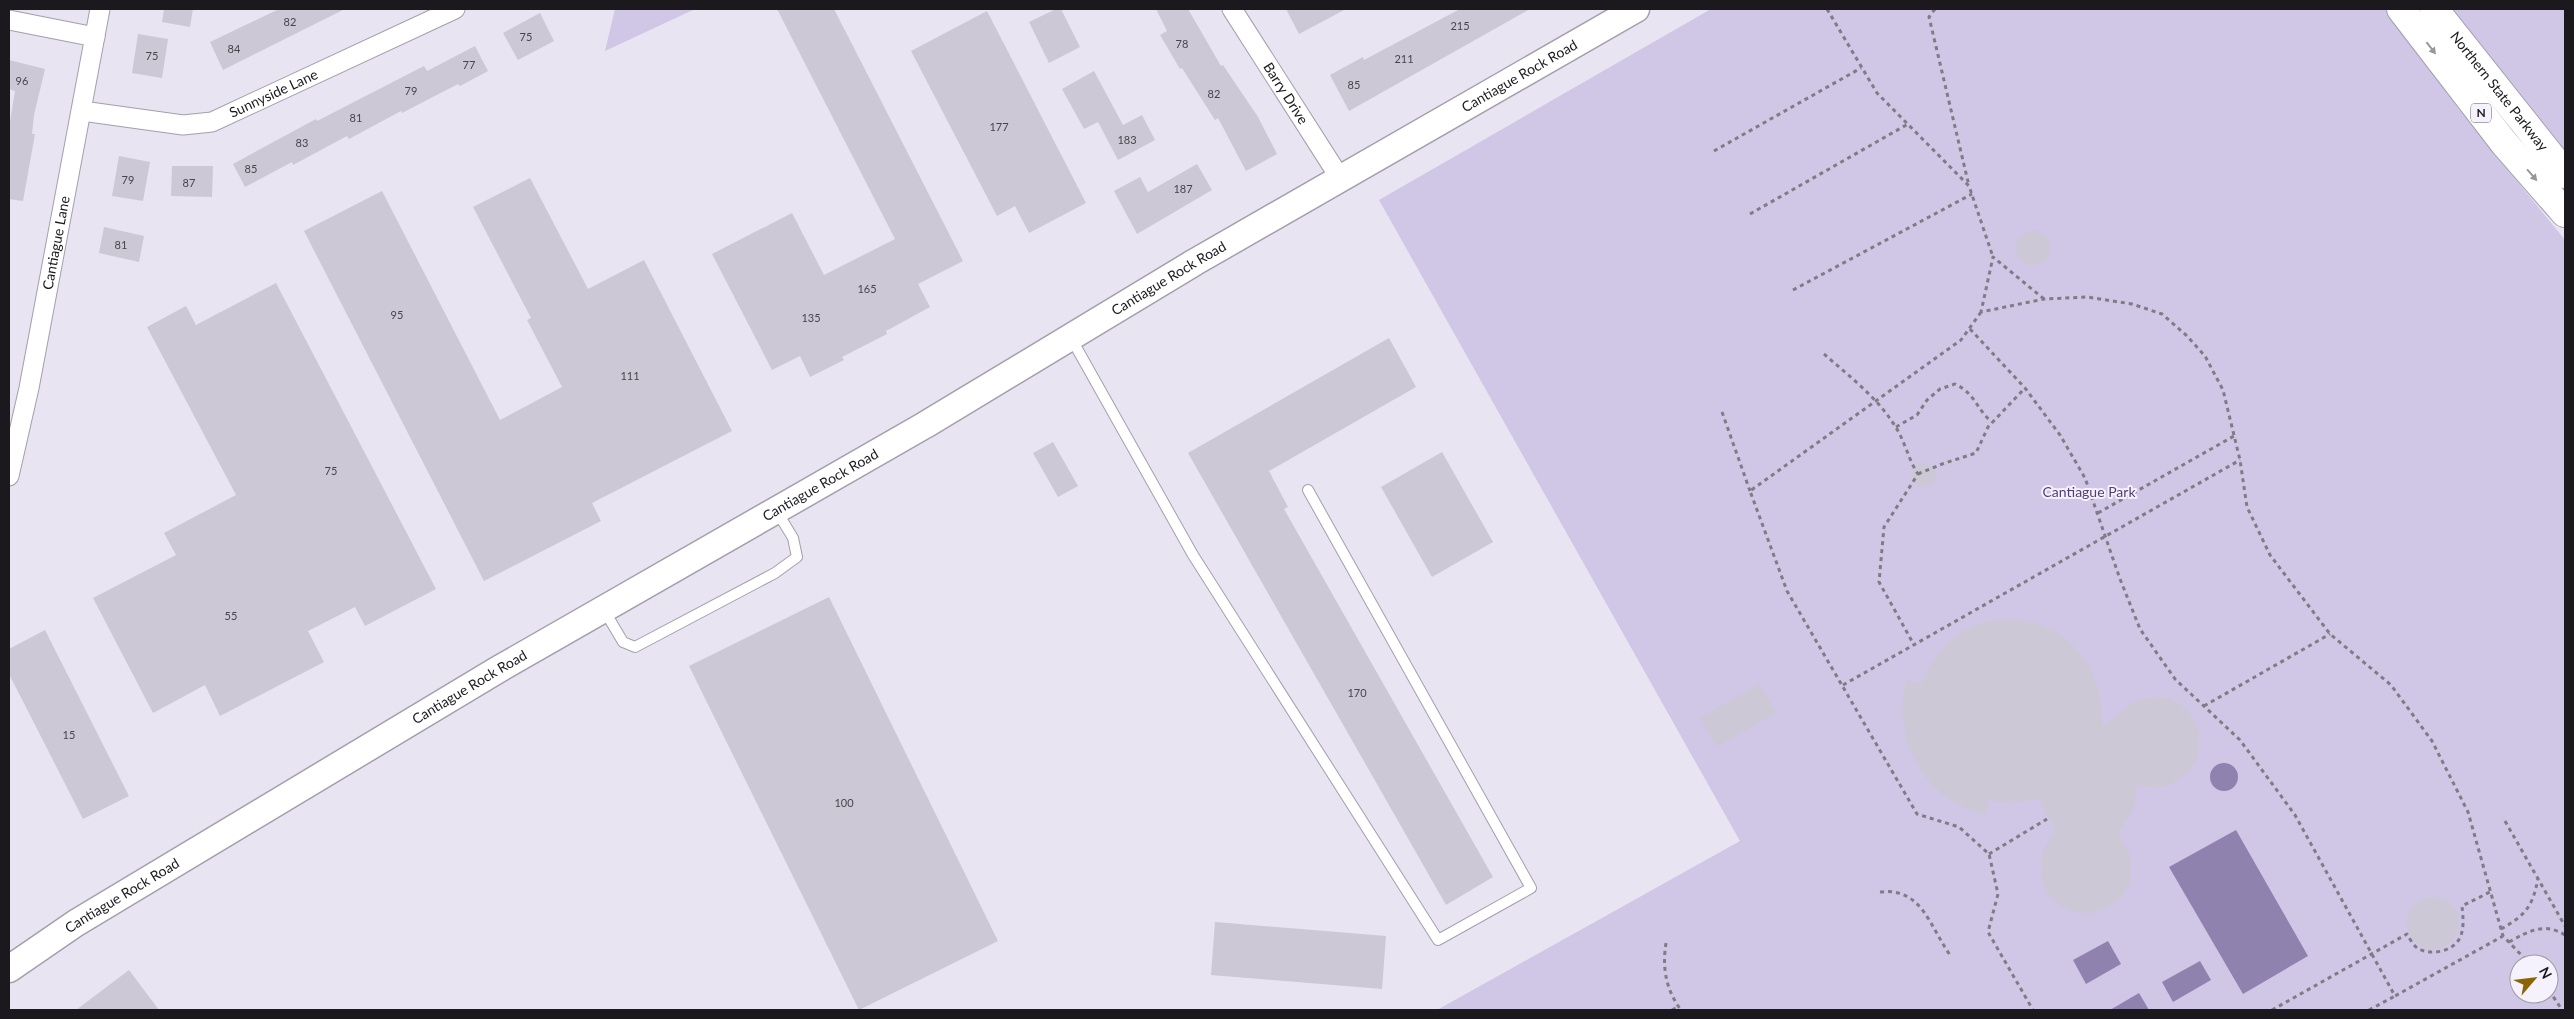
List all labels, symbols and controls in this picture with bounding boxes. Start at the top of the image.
house number: 82 [284,15,296,28]
house number: 215 [1450,19,1470,32]
street label: Northern State Parkway [2446,28,2552,154]
house number: 75 [520,30,532,43]
street label: Cantiague Rock Road [1458,36,1580,115]
house number: 78 [1176,37,1188,50]
one-way arrow [2425,41,2436,54]
house number: 84 [228,42,241,55]
house number: 75 [146,49,158,62]
house number: 211 [1394,52,1414,65]
house number: 77 [463,58,475,71]
street label: Barry Drive [1260,59,1312,127]
street label: Sunnyside Lane [226,65,320,121]
house number: 96 [16,74,28,87]
house number: 85 [1348,78,1360,91]
house number: 79 [405,84,417,97]
house number: 82 [1208,87,1220,100]
road number: N [2471,104,2491,122]
house number: 81 [350,111,362,124]
house number: 177 [989,120,1009,133]
house number: 183 [1117,133,1137,146]
house number: 83 [296,136,308,149]
house number: 85 [245,162,257,175]
one-way arrow [2526,168,2538,180]
house number: 79 [122,173,134,186]
house number: 87 [183,176,195,189]
house number: 187 [1173,182,1193,195]
street label: Cantiague Lane [39,194,73,291]
street label: Cantiague Rock Road [1108,237,1229,319]
house number: 81 [115,238,127,251]
house number: 165 [857,282,877,295]
house number: 95 [391,308,403,321]
house number: 135 [801,311,821,324]
house number: 111 [620,369,640,382]
street label: Cantiague Rock Road [759,445,881,524]
house number: 75 [325,464,337,477]
park label: Cantiague Park [2042,483,2136,500]
house number: 55 [225,609,237,622]
street label: Cantiague Rock Road [409,646,530,727]
house number: 170 [1347,686,1367,699]
house number: 15 [63,728,75,741]
house number: 100 [834,796,854,809]
street label: Cantiague Rock Road [61,854,182,936]
north arrow [2509,954,2559,1004]
text: N [2536,964,2556,981]

